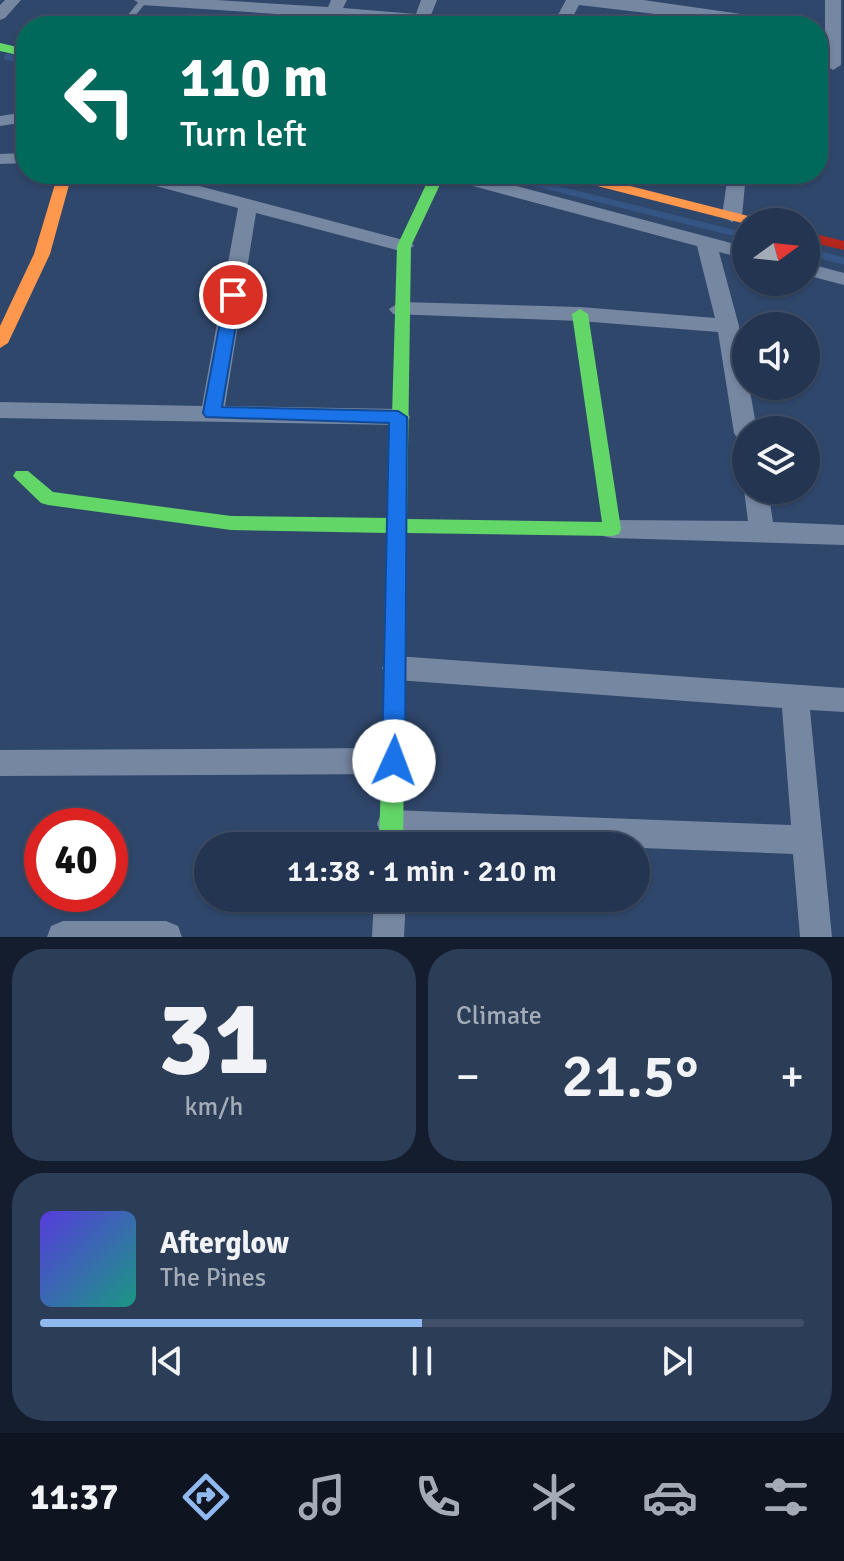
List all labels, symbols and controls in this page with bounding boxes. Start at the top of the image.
text: 110 m [180,43,328,112]
icon: left [48,48,152,152]
text: Turn left [180,112,307,157]
north arrow [732,208,820,296]
map controls [732,208,820,504]
pin [199,261,267,329]
icon: arrive [211,273,255,317]
button: sound [732,312,820,400]
button: layers [732,416,820,504]
position arrow [352,719,436,803]
speed limit sign: 40 [24,808,128,912]
text: 11:38 · 1 min · 210 m [287,853,557,890]
text: 31 [158,975,270,1103]
text: Climate [456,1000,542,1032]
text: 21.5° [562,1040,698,1114]
text: − [456,1050,480,1104]
text: + [780,1050,804,1104]
text: km/h [185,1091,243,1123]
text: Afterglow [160,1225,289,1262]
text: The Pines [160,1262,266,1294]
icon: previous [145,1339,189,1383]
icon: pause [400,1339,444,1383]
icon: next [655,1339,699,1383]
icon: directions [178,1469,234,1525]
icon: music [294,1469,350,1525]
icon: phone [410,1469,466,1525]
icon: climate [526,1469,582,1525]
icon: car [642,1469,698,1525]
icon: filters [758,1469,814,1525]
text: 11:37 [30,1475,118,1520]

